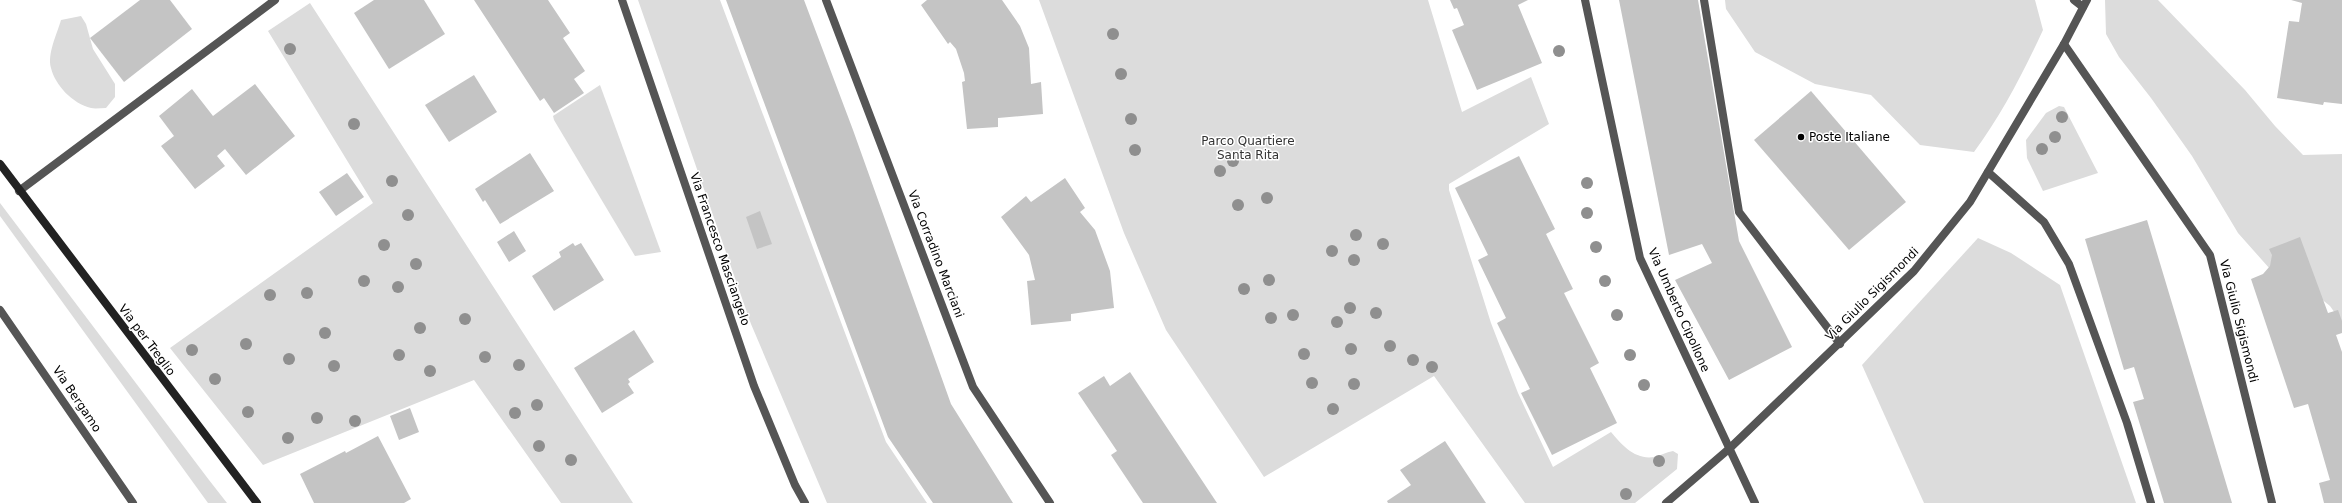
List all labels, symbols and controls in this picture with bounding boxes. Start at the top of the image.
place label: Poste Italiane [1809,130,1890,144]
marker: Poste Italiane [1796,132,1806,142]
park label: Parco Quartiere Santa Rita [1201,134,1295,162]
street label: Via Francesco Masciangelo [687,171,753,327]
street label: Via Corradino Marciani [905,188,967,320]
street label: Via Giulio Sigismondi [1822,244,1922,344]
street label: Via Umberto Cipollone [1645,246,1713,374]
street label: Via Giulio Sigismondi [2217,258,2261,384]
street label: Via per Treglio [116,302,178,378]
street label: Via Bergamo [50,363,104,435]

